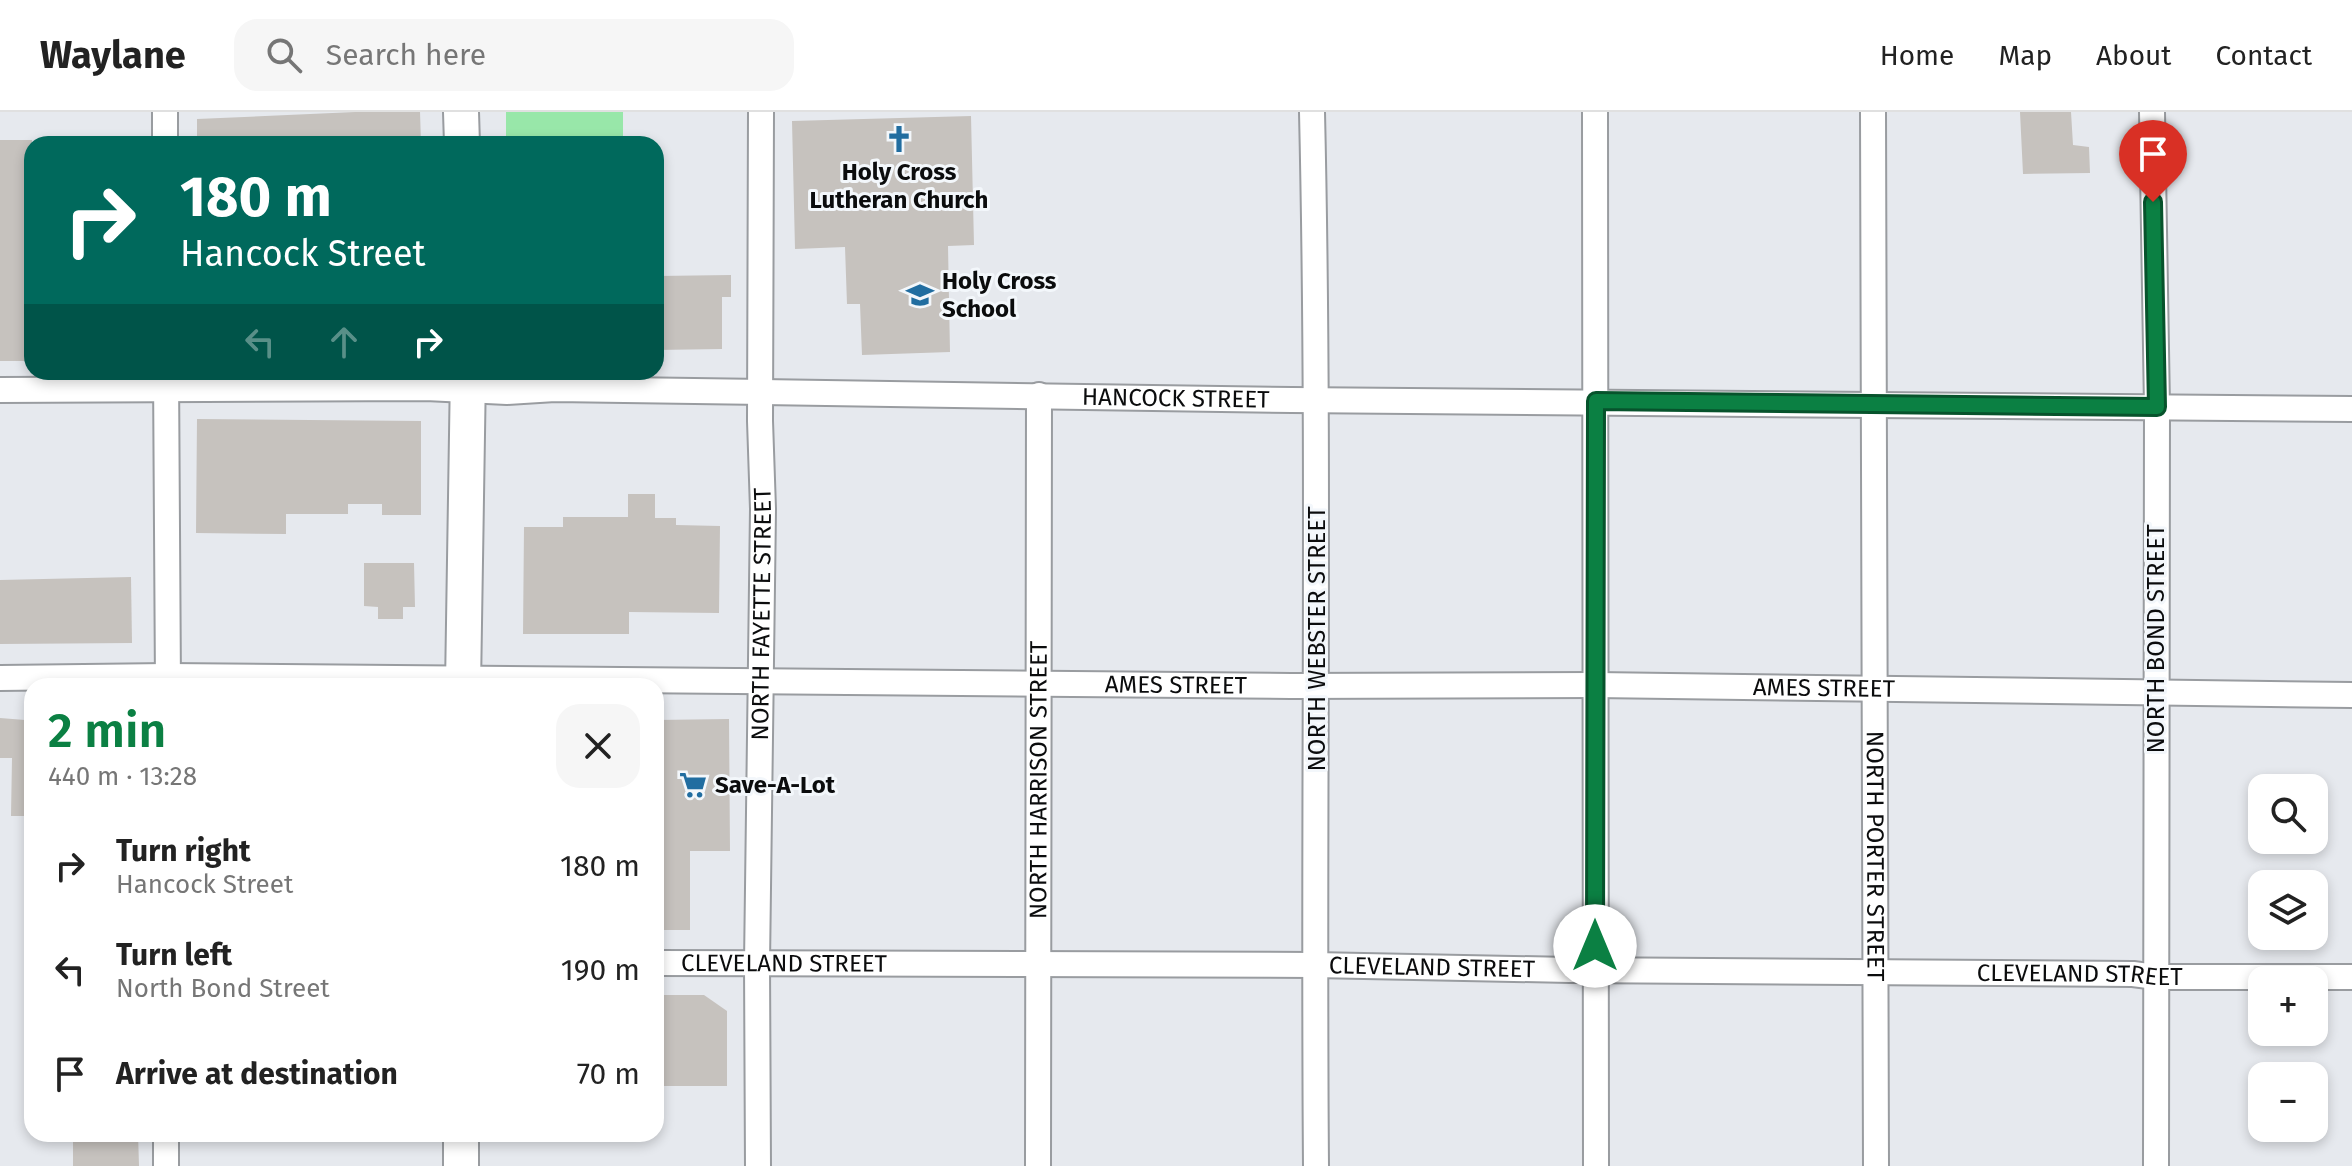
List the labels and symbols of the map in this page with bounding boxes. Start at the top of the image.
pin [2119,120,2187,202]
church icon: Holy Cross Lutheran Church [884,124,914,154]
place label: Holy Cross Lutheran Church [810,158,988,214]
place label: Holy Cross School [942,267,1057,323]
school or university icon: Holy Cross School [905,280,935,310]
street label: HANCOCK STREET [1082,383,1270,414]
street label: NORTH FAYETTE STREET [746,486,777,741]
street label: NORTH WEBSTER STREET [1303,506,1331,772]
street label: NORTH BOND STREET [2142,524,2170,754]
street label: NORTH HARRISON STREET [1024,640,1053,919]
street label: AMES STREET [1105,670,1248,700]
street label: AMES STREET [1753,673,1896,703]
street label: NORTH PORTER STREET [1861,731,1889,982]
supermarket icon: Save-A-Lot [678,770,708,800]
place label: Save-A-Lot [715,771,836,799]
position arrow [1553,904,1637,988]
street label: CLEVELAND STREET [681,949,888,978]
street label: CLEVELAND STREET [1329,951,1536,983]
street label: CLEVELAND STREET [1977,959,2183,991]

